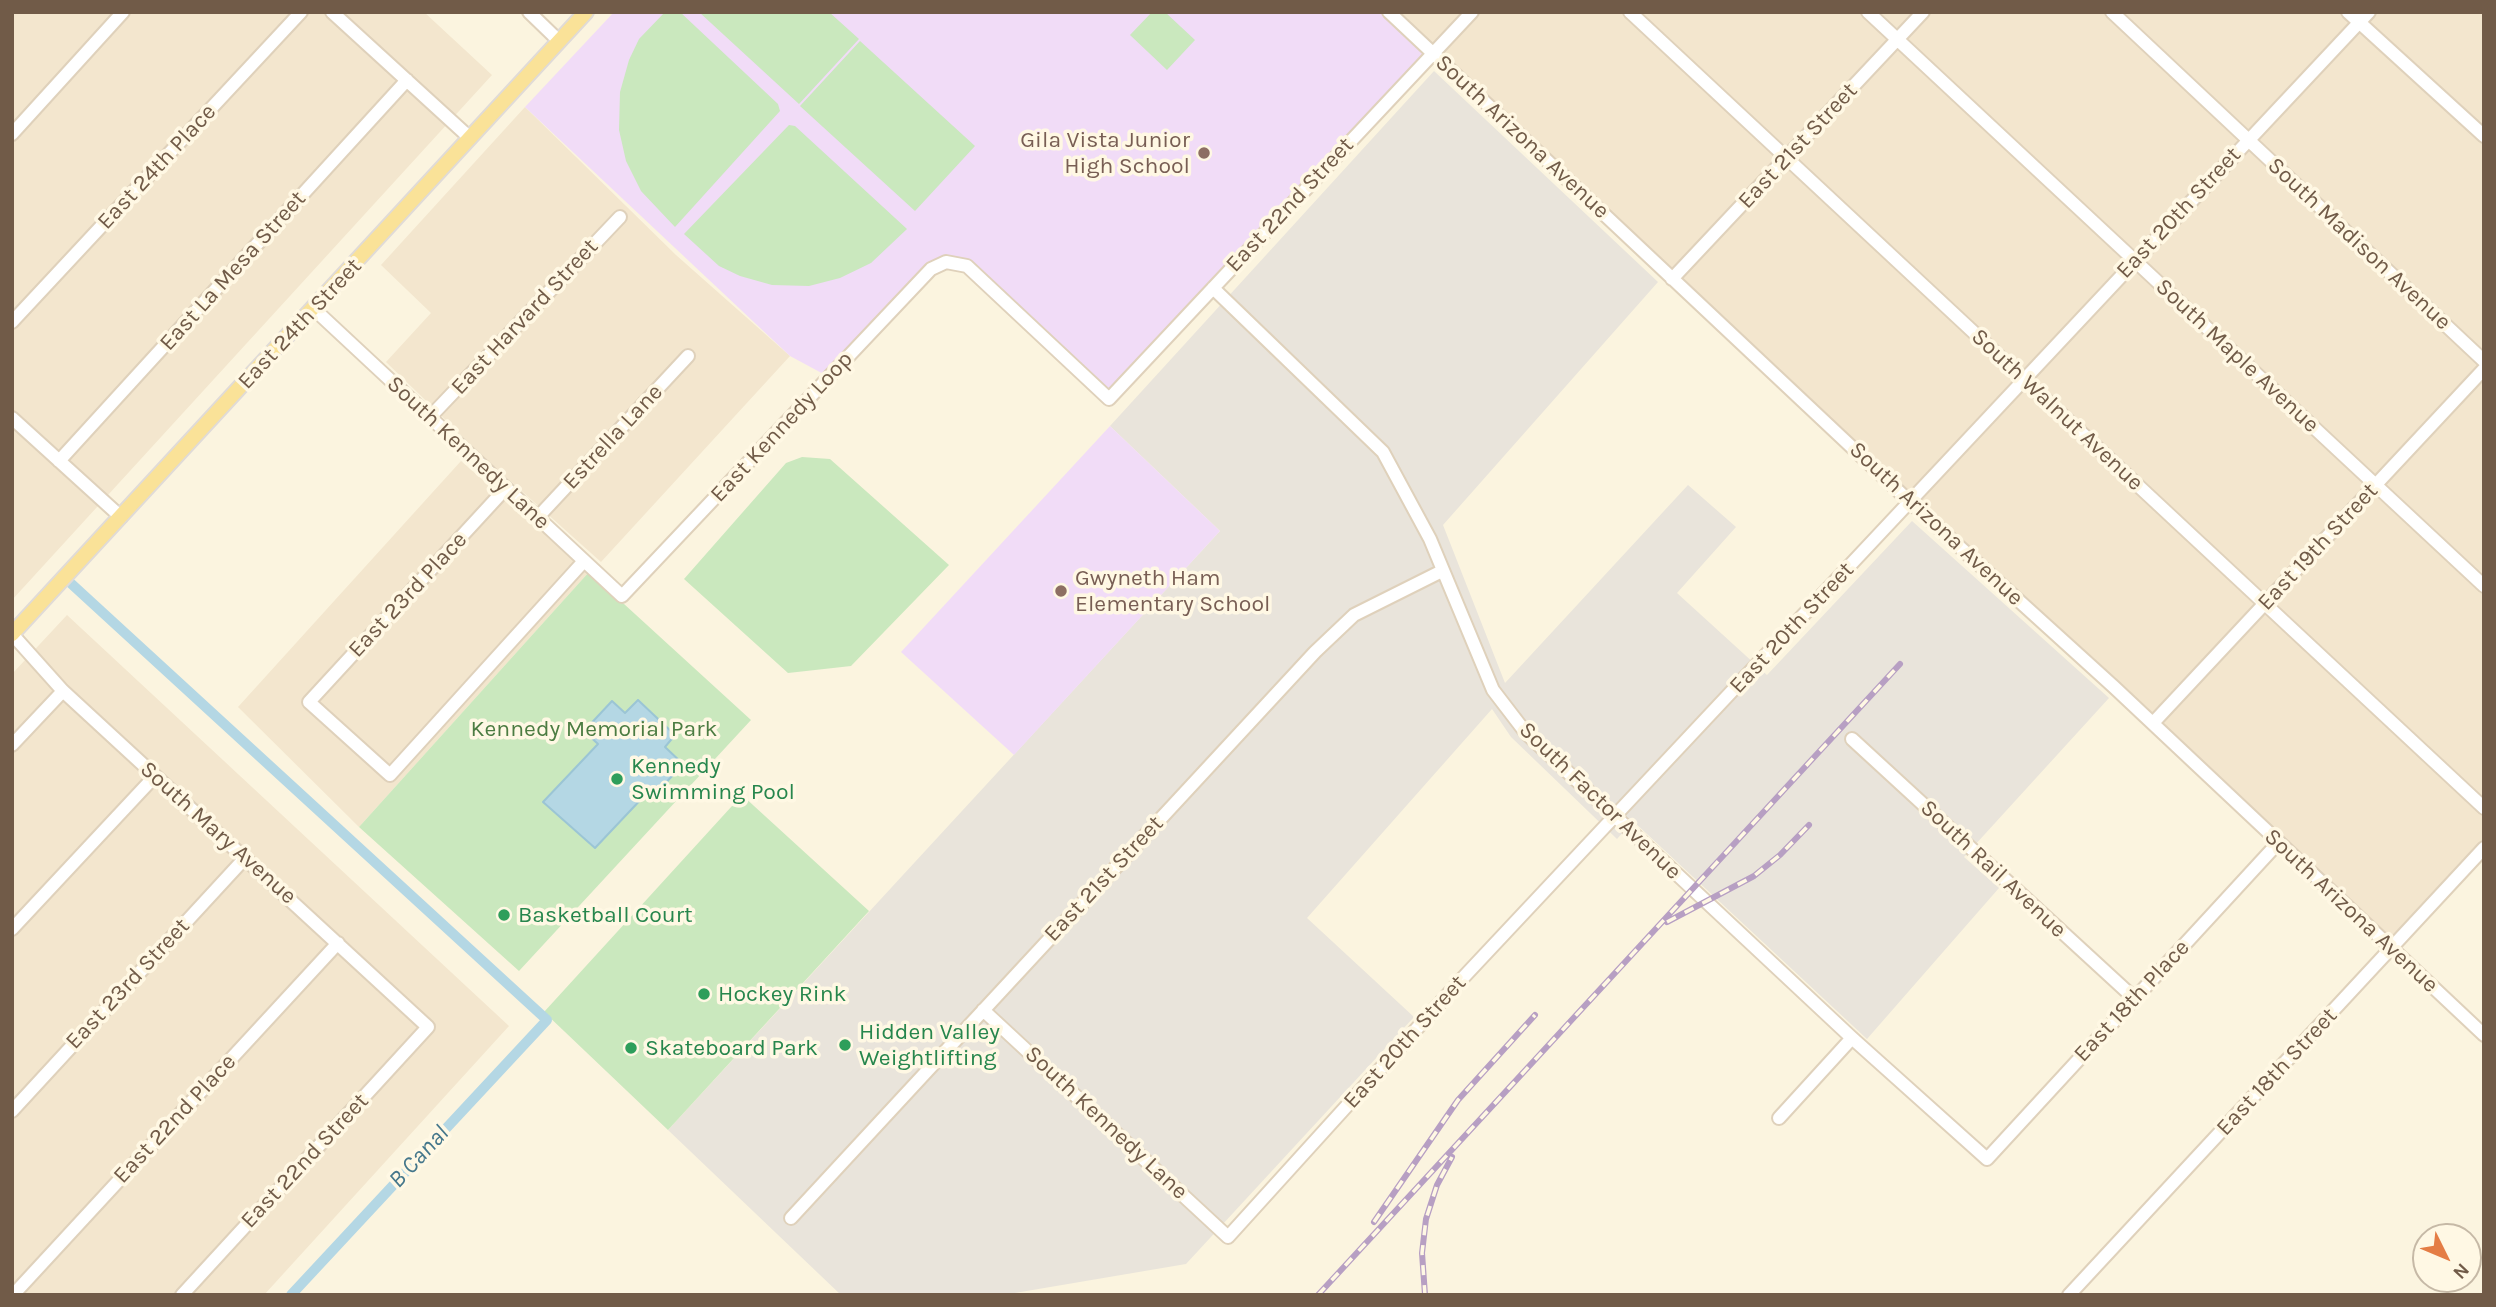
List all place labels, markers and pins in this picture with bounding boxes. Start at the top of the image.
place label: Gila Vista Junior High School [1020,126,1190,180]
marker: Gila Vista Junior High School [1196,145,1212,161]
place label: Gwyneth Ham Elementary School [1075,564,1270,618]
marker: Gwyneth Ham Elementary School [1053,583,1069,599]
place label: Kennedy Swimming Pool [631,752,795,806]
marker: Kennedy Swimming Pool [609,771,625,787]
place label: Basketball Court [518,901,693,929]
marker: Basketball Court [496,907,512,923]
place label: Hockey Rink [718,980,847,1008]
marker: Hockey Rink [696,986,712,1002]
place label: Hidden Valley Weightlifting [859,1018,1000,1072]
place label: Skateboard Park [645,1034,818,1062]
marker: Hidden Valley Weightlifting [837,1037,853,1053]
marker: Skateboard Park [623,1040,639,1056]

